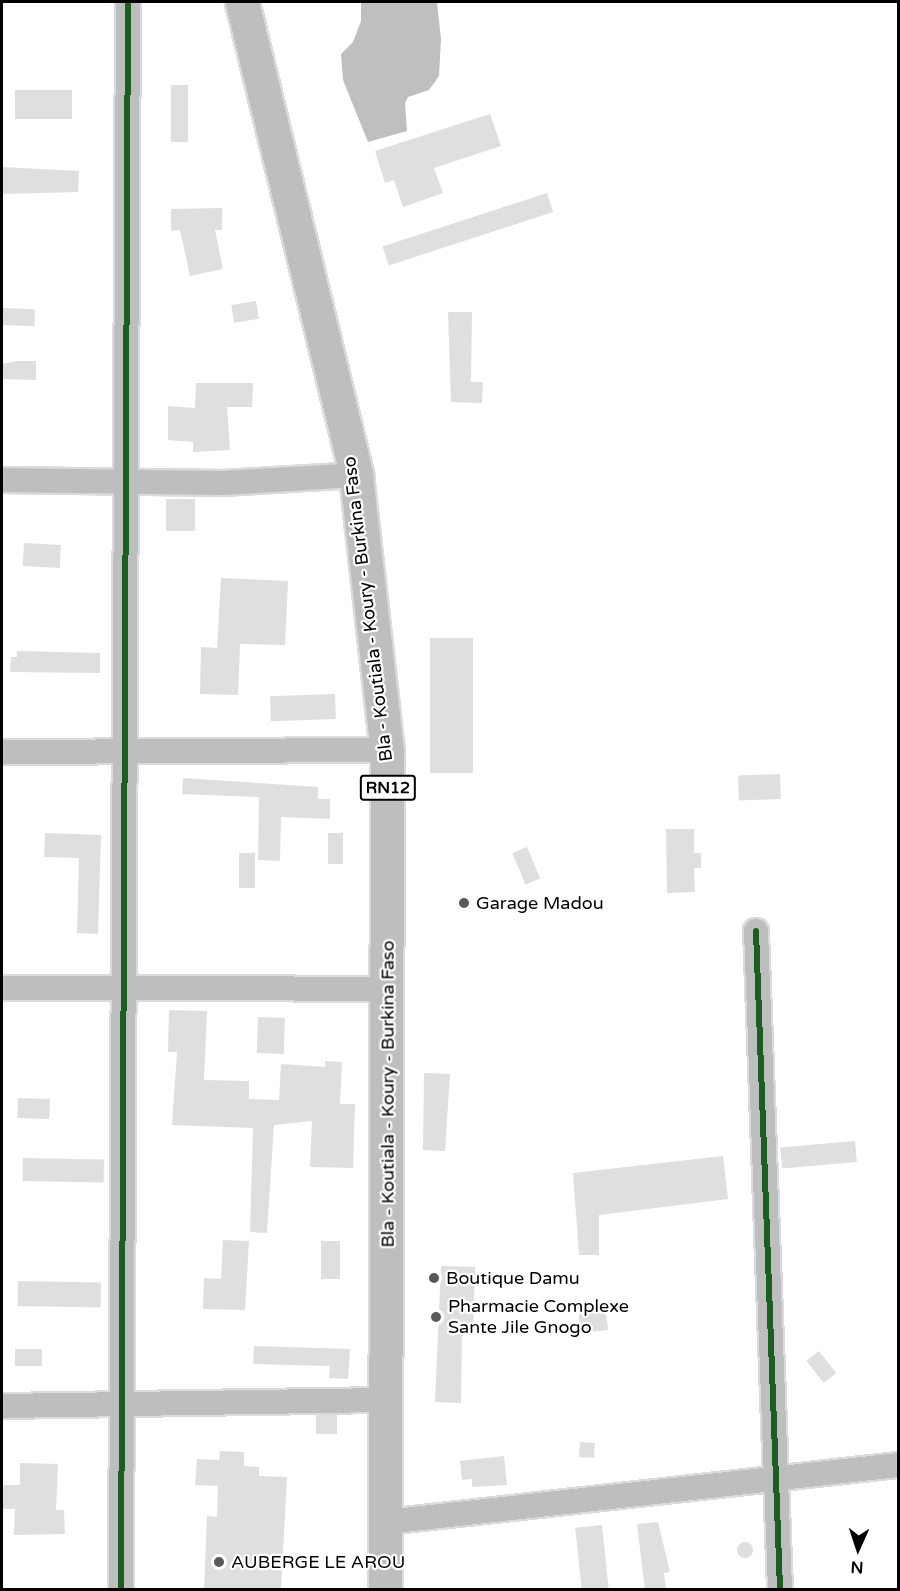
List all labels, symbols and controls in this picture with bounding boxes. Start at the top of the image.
street label: Bla - Koutiala - Koury - Burkina Faso [339,455,397,763]
road number: RN12 [360,775,416,801]
place label: Garage Madou [476,892,604,914]
marker: Garage Madou [457,896,471,910]
street label: Bla - Koutiala - Koury - Burkina Faso [377,940,399,1248]
place label: Boutique Damu [446,1267,580,1289]
marker: Boutique Damu [427,1271,441,1285]
place label: Pharmacie Complexe Sante Jile Gnogo [448,1296,629,1338]
marker: Pharmacie Complexe Sante Jile Gnogo [429,1310,443,1324]
north arrow [828,1519,888,1579]
place label: AUBERGE LE AROU [231,1551,405,1573]
marker: AUBERGE LE AROU [212,1555,226,1569]
text: N [850,1557,864,1577]

